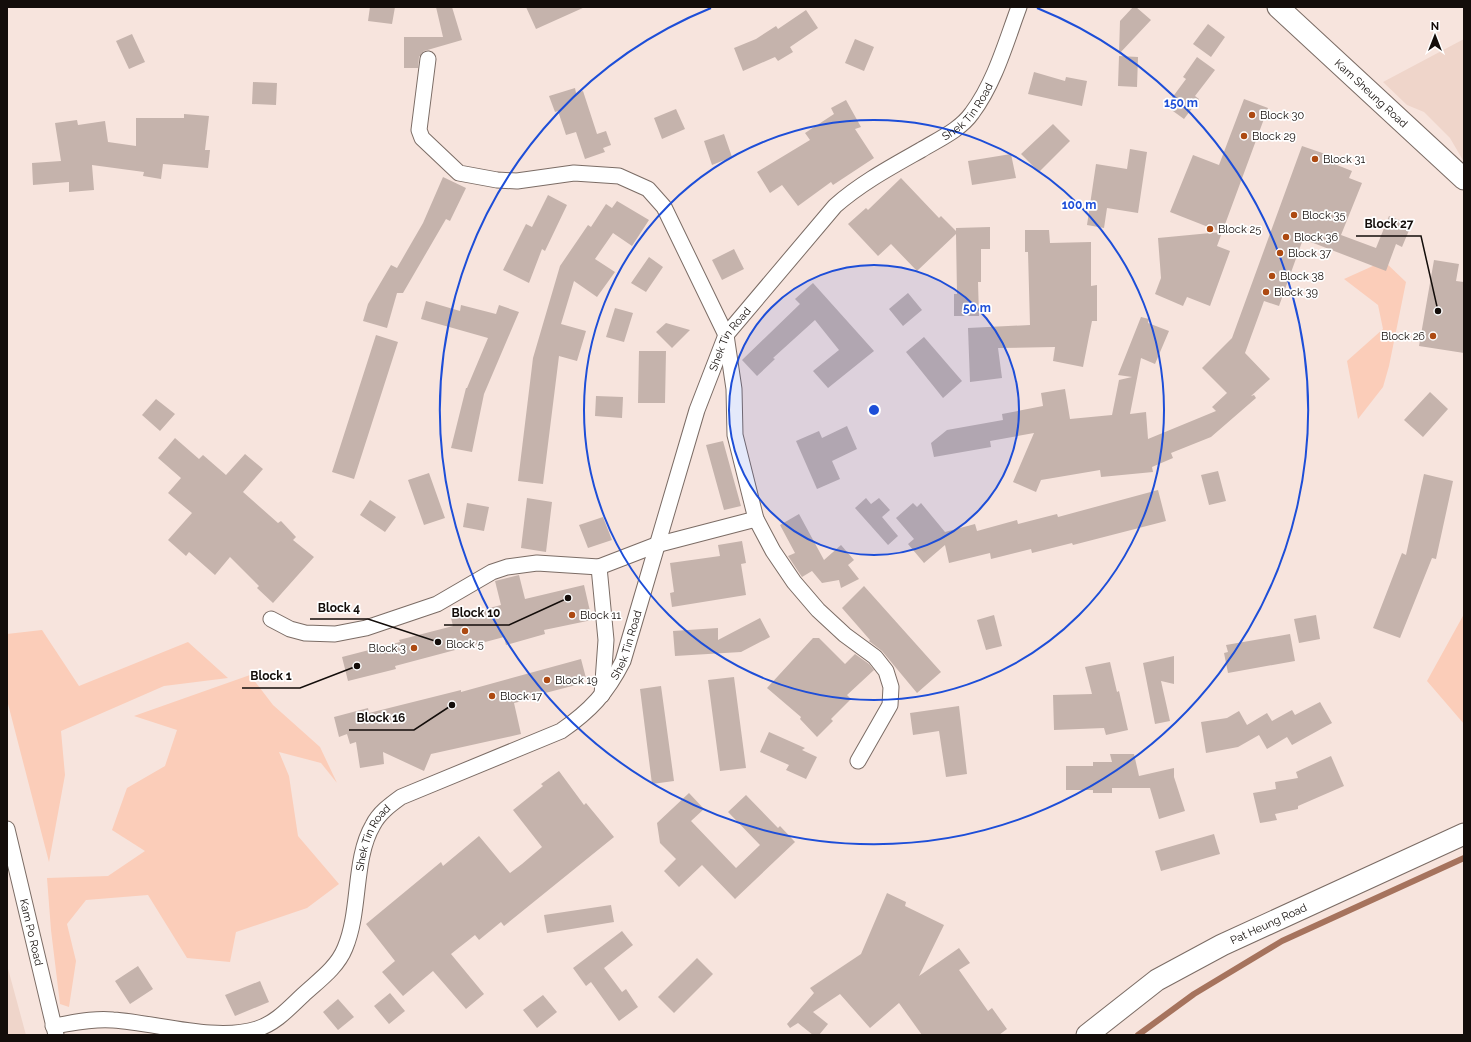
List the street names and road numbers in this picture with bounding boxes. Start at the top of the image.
street label: Kam Sheung Road [1332,57,1410,131]
street label: Shek Tin Road [940,81,996,143]
street label: Shek Tin Road [707,305,754,373]
street label: Shek Tin Road [608,609,645,682]
street label: Shek Tin Road [353,802,393,872]
street label: Kam Po Road [17,897,45,967]
street label: Pat Heung Road [1228,901,1309,947]

